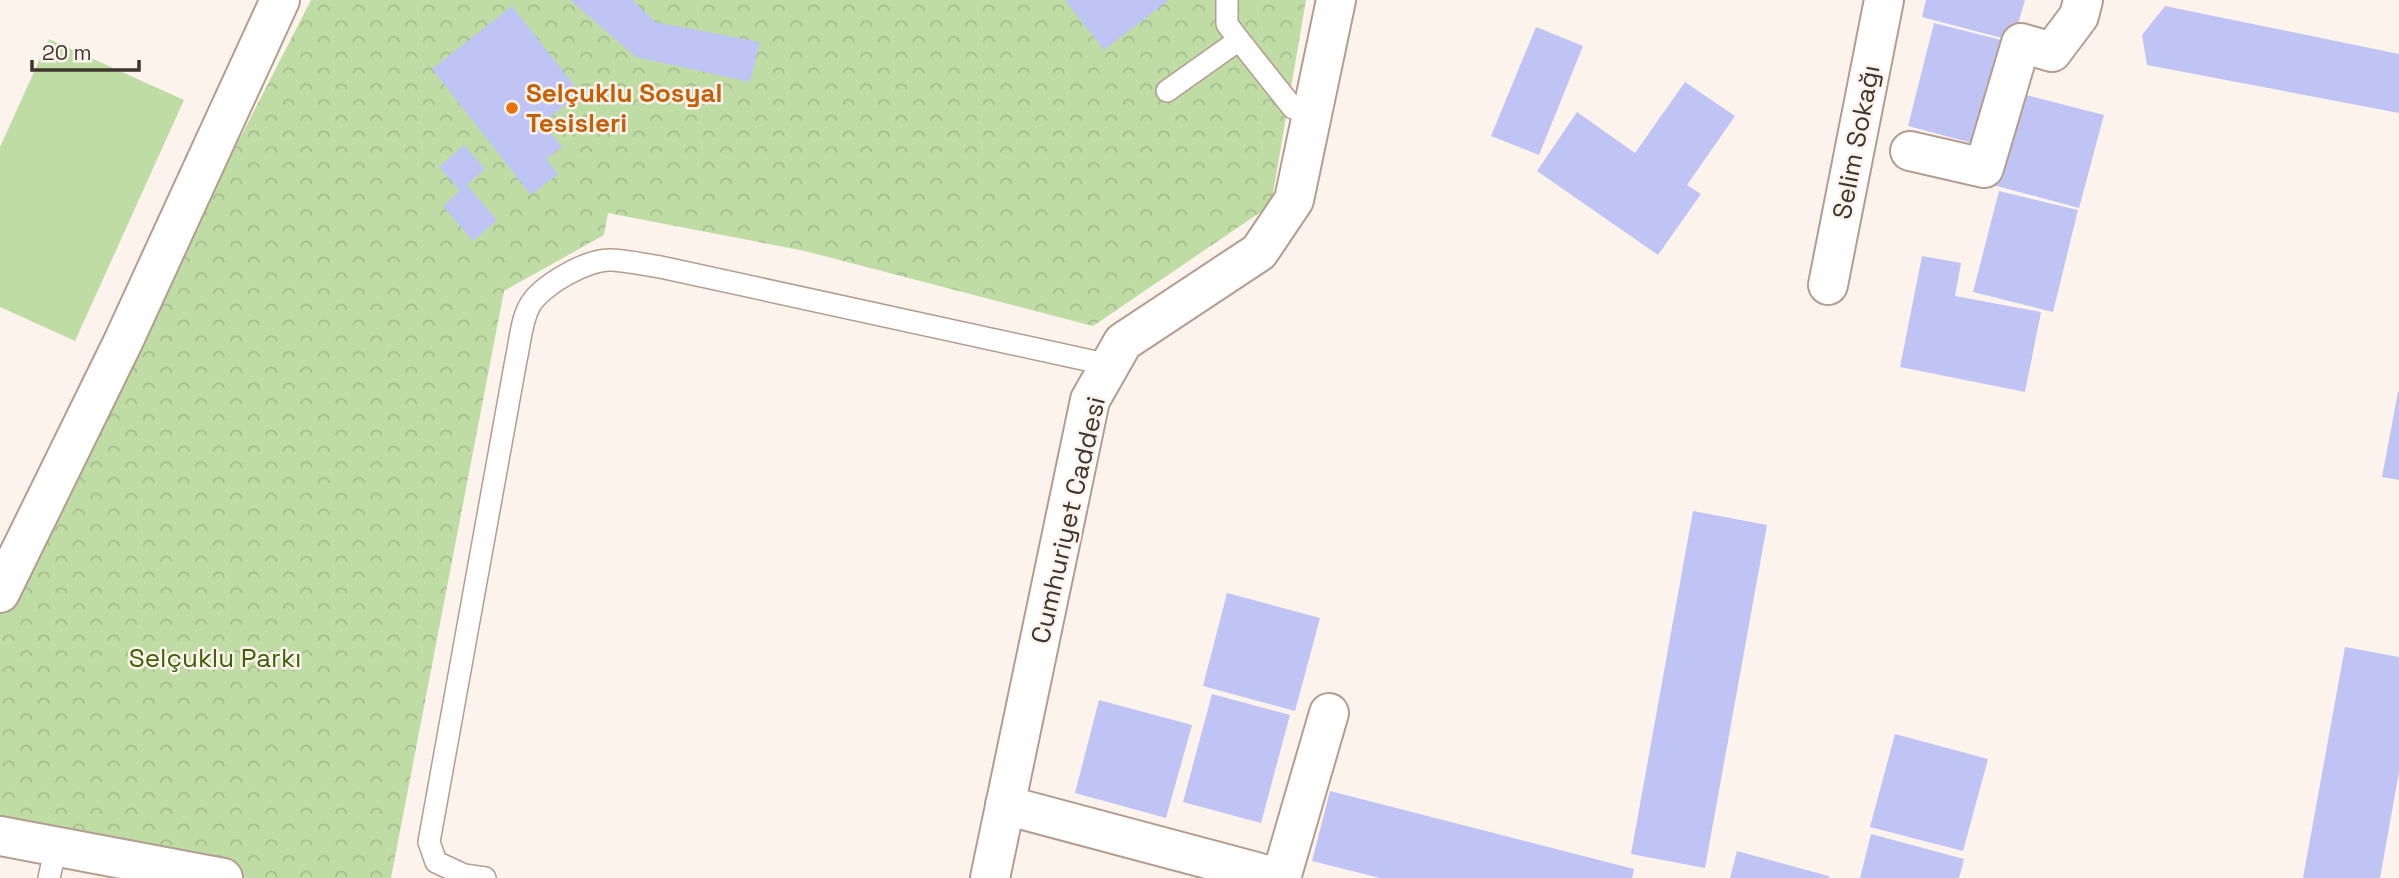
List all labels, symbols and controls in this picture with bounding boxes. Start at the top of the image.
scale bar [32,28,138,72]
text: 20 m [42,39,92,66]
street label: Selim Sokağı [1824,62,1888,222]
place label: Selçuklu Sosyal Tesisleri [526,76,722,140]
marker: Selçuklu Sosyal Tesisleri [504,100,520,116]
street label: Cumhuriyet Caddesi [1023,393,1113,647]
park label: Selçuklu Parkı [129,641,301,675]

